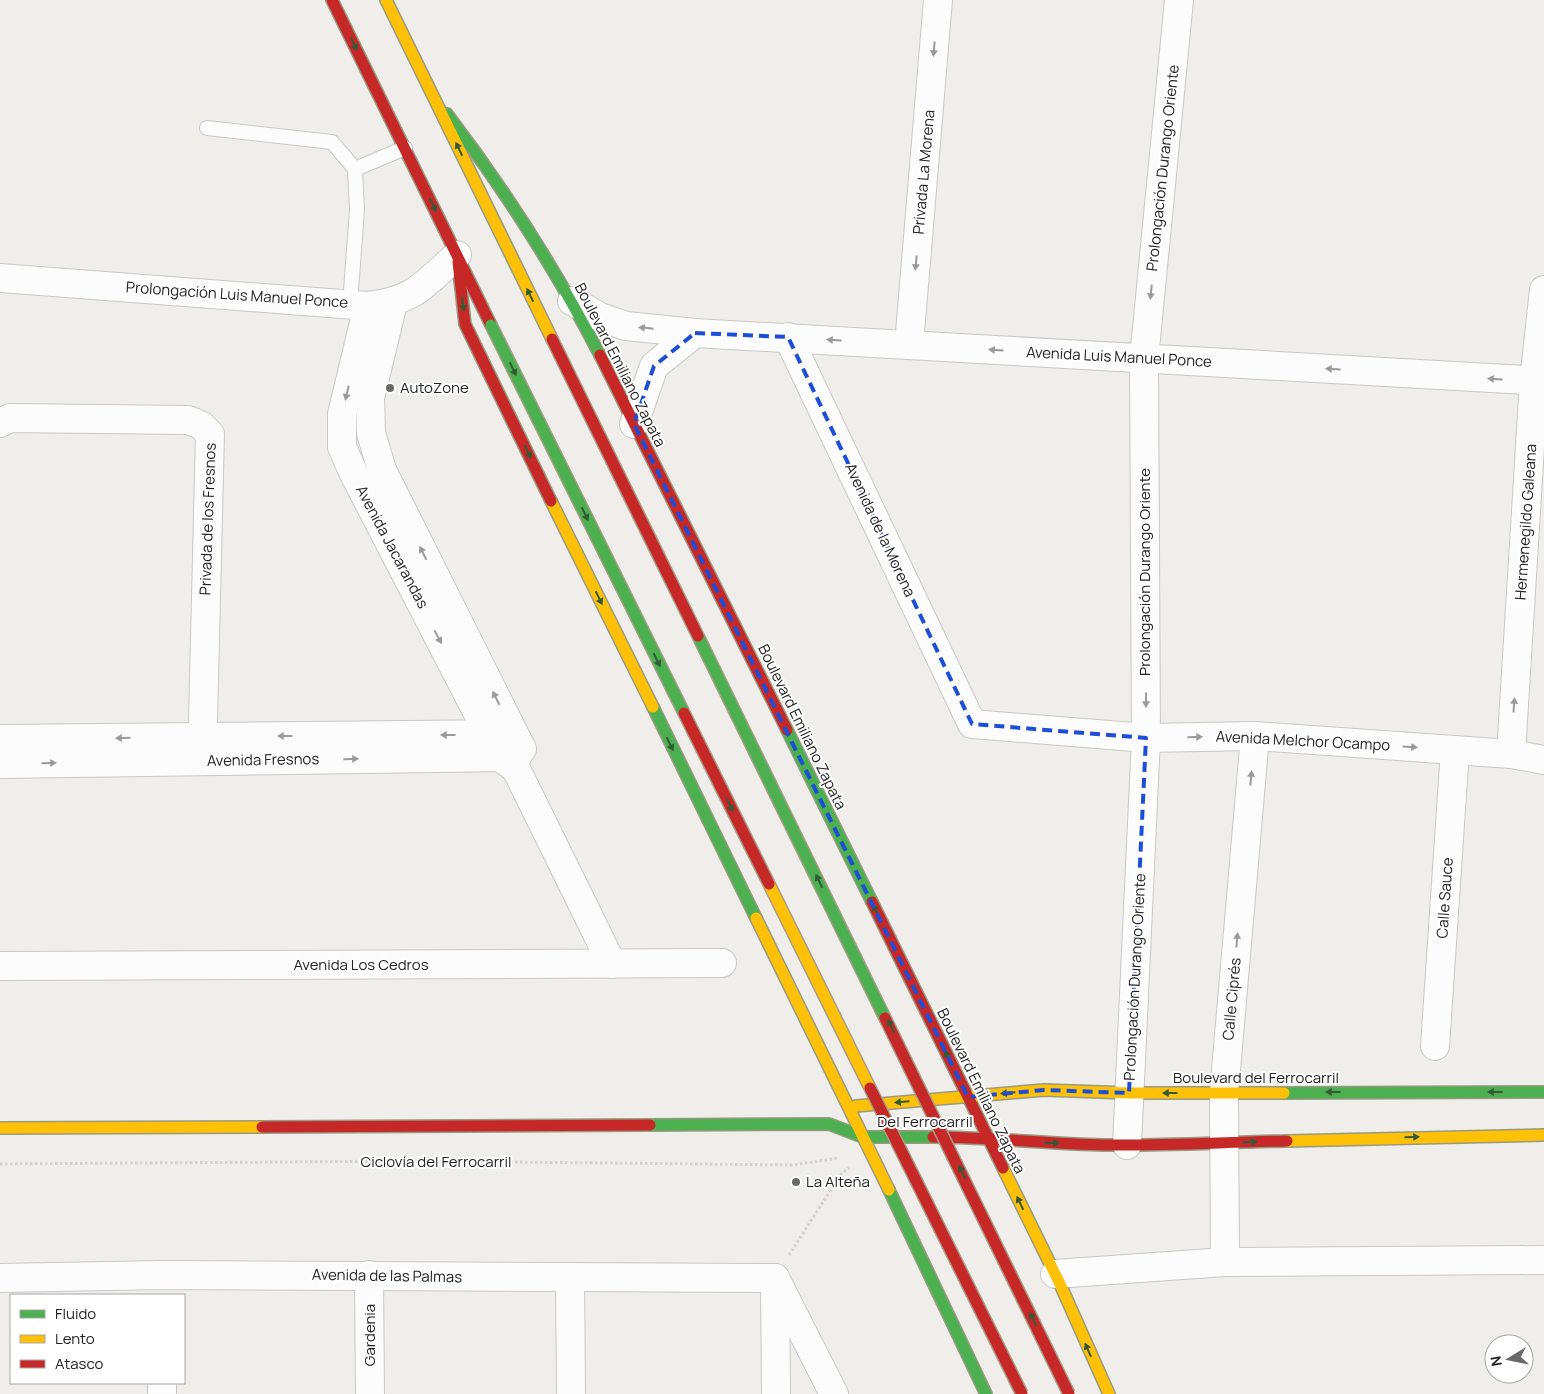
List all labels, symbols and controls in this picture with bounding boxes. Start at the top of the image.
one-way arrow [350,37,358,51]
one-way arrow [930,41,938,57]
street label: Prolongación Durango Oriente [1141,63,1184,272]
street label: Privada La Morena [908,109,939,235]
one-way arrow [454,142,462,156]
one-way arrow [429,198,437,213]
one-way arrow [912,255,920,271]
street label: Prolongación Luis Manuel Ponce [125,276,349,313]
street label: Boulevard Emiliano Zapata [570,279,671,450]
one-way arrow [1146,285,1154,301]
one-way arrow [526,288,534,302]
one-way arrow [459,296,467,312]
one-way arrow [638,324,654,332]
one-way arrow [826,335,842,343]
street label: Avenida Luis Manuel Ponce [1026,341,1213,372]
one-way arrow [988,345,1004,353]
one-way arrow [509,362,517,376]
one-way arrow [1325,365,1341,373]
one-way arrow [1487,374,1503,382]
place label: AutoZone [400,377,469,398]
marker: AutoZone [384,382,396,394]
one-way arrow [343,385,351,400]
street label: Privada de los Fresnos [194,442,221,596]
street label: Hermenegildo Galeana [1510,443,1541,601]
one-way arrow [524,444,532,459]
street label: Avenida de la Morena [840,459,921,600]
street label: Prolongación Durango Oriente [1134,468,1155,676]
street label: Avenida Jacarandas [351,481,434,612]
one-way arrow [581,507,589,521]
one-way arrow [419,545,427,560]
one-way arrow [595,590,603,605]
one-way arrow [434,630,442,644]
street label: Boulevard Emiliano Zapata [753,641,852,813]
one-way arrow [654,653,662,667]
one-way arrow [492,691,500,705]
one-way arrow [1142,692,1150,708]
one-way arrow [1510,697,1518,713]
street label: Avenida Melchor Ocampo [1215,725,1391,756]
one-way arrow [439,731,455,739]
one-way arrow [277,732,293,740]
one-way arrow [1187,733,1203,741]
one-way arrow [114,734,130,742]
one-way arrow [666,736,675,751]
one-way arrow [1402,743,1418,751]
street label: Avenida Fresnos [207,748,319,771]
one-way arrow [343,755,359,763]
one-way arrow [41,759,57,767]
one-way arrow [1247,769,1255,785]
one-way arrow [726,798,734,813]
street label: Calle Sauce [1431,857,1458,939]
street label: Prolongación Durango Oriente [1119,872,1150,1081]
one-way arrow [815,873,823,888]
one-way arrow [872,904,880,919]
one-way arrow [1233,931,1241,947]
street label: Avenida Los Cedros [293,954,429,975]
street label: Calle Ciprés [1217,957,1246,1041]
street label: Boulevard Emiliano Zapata [932,1005,1031,1177]
one-way arrow [886,1019,894,1033]
one-way arrow [944,1050,952,1064]
street label: Boulevard del Ferrocarril [1173,1067,1339,1088]
one-way arrow [1325,1088,1341,1096]
one-way arrow [1487,1088,1503,1096]
one-way arrow [1162,1089,1178,1097]
one-way arrow [1000,1090,1016,1098]
one-way arrow [894,1099,910,1107]
street label: Del Ferrocarril [877,1111,973,1132]
one-way arrow [1404,1133,1420,1141]
one-way arrow [1242,1138,1258,1146]
one-way arrow [1045,1140,1061,1148]
street label: Ciclovía del Ferrocarril [360,1151,512,1172]
one-way arrow [958,1165,966,1180]
place label: La Alteña [806,1171,870,1192]
marker: La Alteña [790,1176,802,1188]
one-way arrow [1016,1196,1024,1210]
street label: Avenida de las Palmas [312,1264,462,1287]
legend [10,1294,185,1384]
text: Fluido [55,1303,96,1324]
street label: Gardenia [359,1304,380,1366]
one-way arrow [1028,1312,1036,1326]
text: Lento [55,1328,95,1349]
north arrow [1484,1334,1534,1384]
one-way arrow [1084,1343,1092,1357]
text: Atasco [55,1353,103,1374]
text: N [1485,1355,1506,1368]

